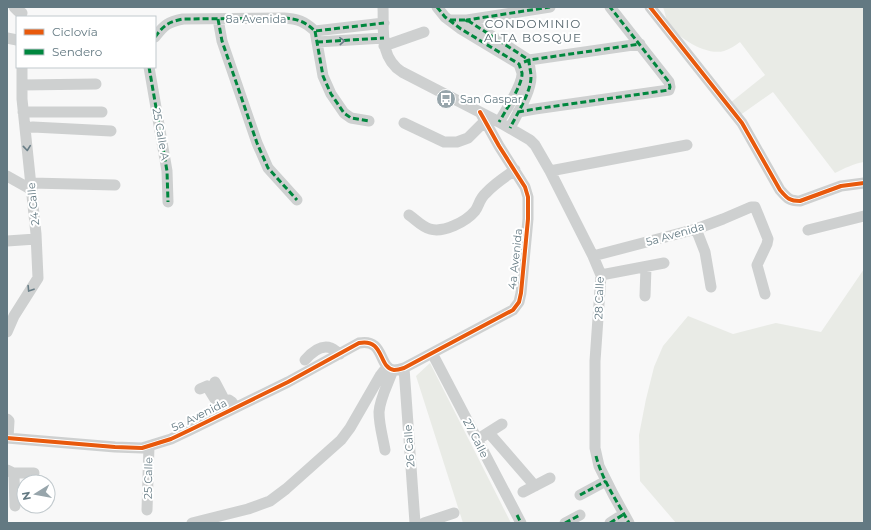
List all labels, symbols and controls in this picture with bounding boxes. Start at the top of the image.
street label: 8a Avenida [226,12,286,26]
legend [16,16,156,68]
district label: CONDOMINIO ALTA BOSQUE [484,16,582,45]
text: Ciclovía [52,24,98,39]
one-way arrow [339,36,346,45]
text: Sendero [52,44,102,59]
bus stop icon: San Gaspar [435,88,457,110]
place label: San Gaspar [460,92,522,106]
street label: 25 Calle A [150,107,173,161]
one-way arrow [23,145,32,151]
street label: 24 Calle [24,182,42,226]
street label: 5a Avenida [644,219,706,249]
street label: 4a Avenida [505,228,525,290]
street label: 28 Calle [591,276,607,320]
one-way arrow [28,285,35,292]
street label: 5a Avenida [169,396,229,434]
street label: 27 Calle [460,416,492,460]
street label: 26 Calle [401,424,417,468]
street label: 25 Calle [141,456,155,499]
north arrow [16,474,56,514]
text: N [18,490,34,502]

